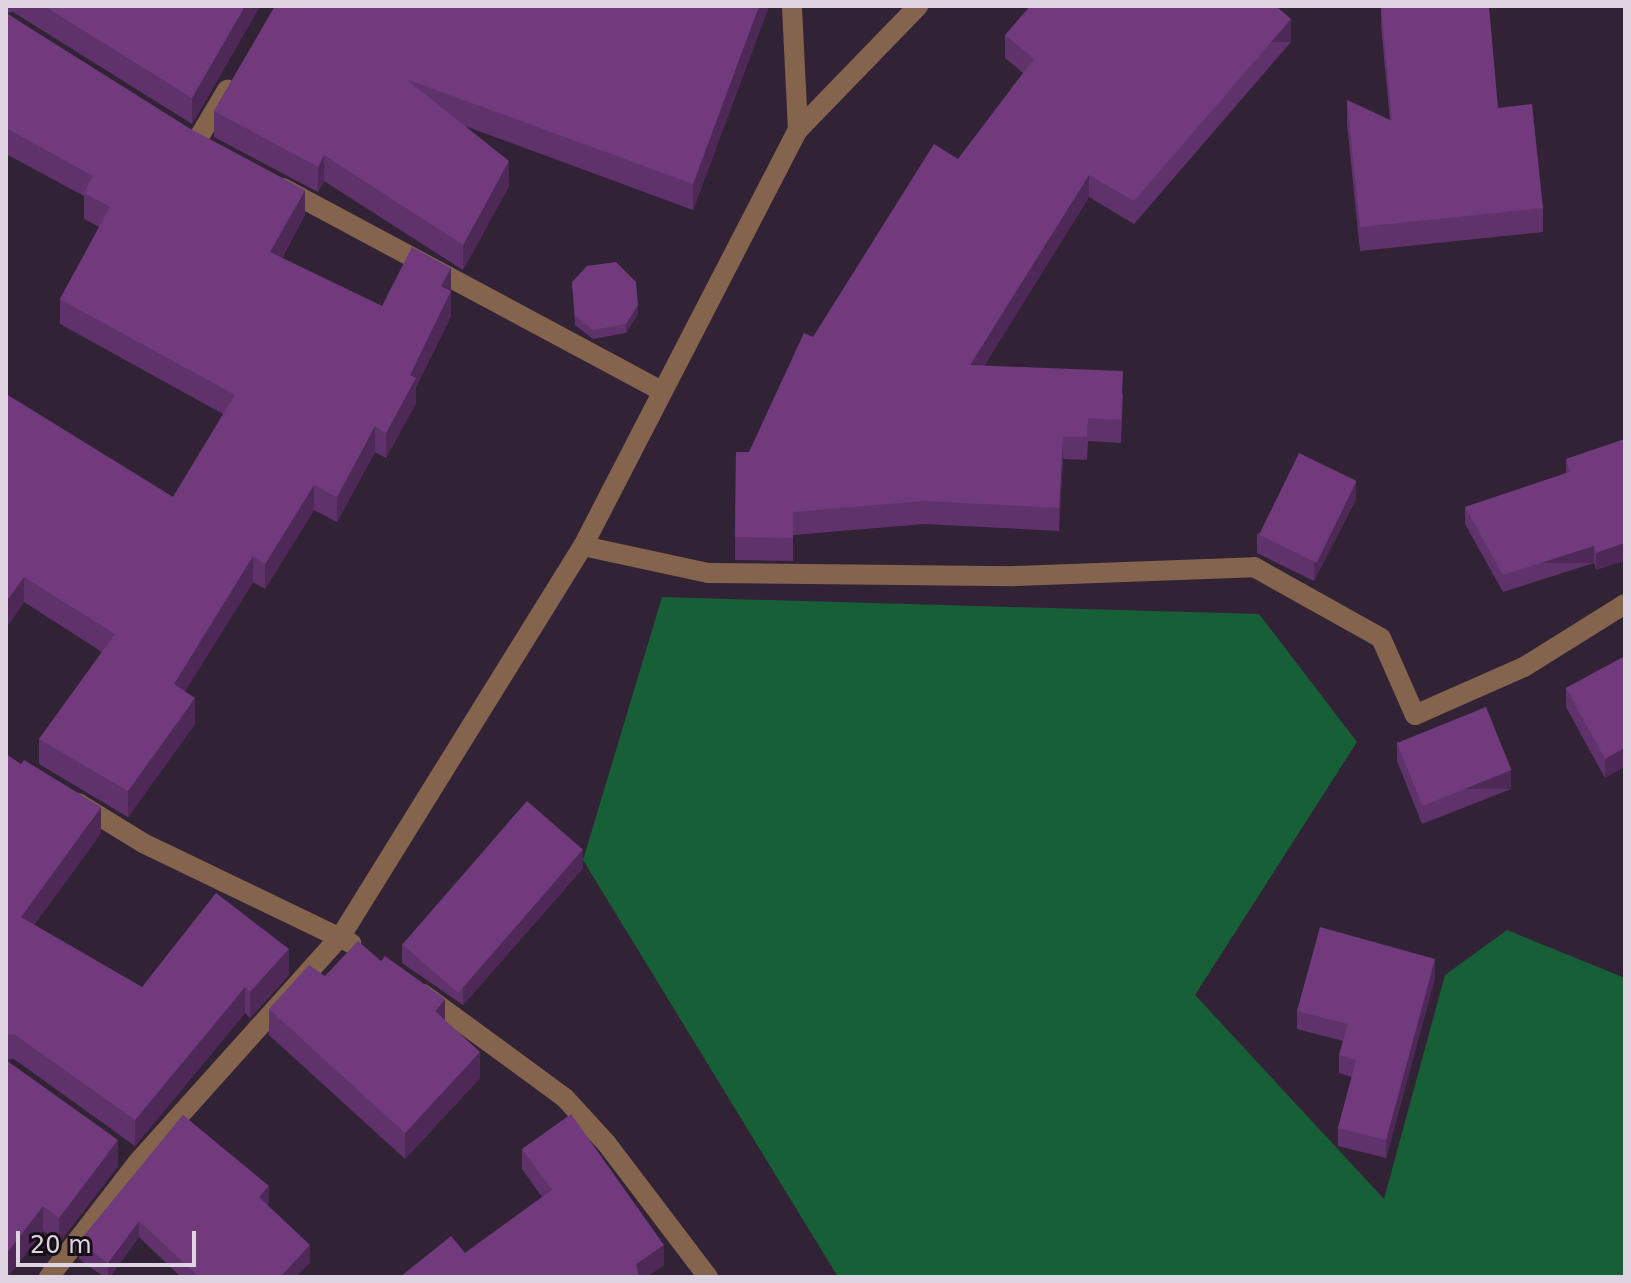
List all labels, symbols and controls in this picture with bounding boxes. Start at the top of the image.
scale bar [20,1215,200,1265]
text: 20 m [30,1231,92,1259]

